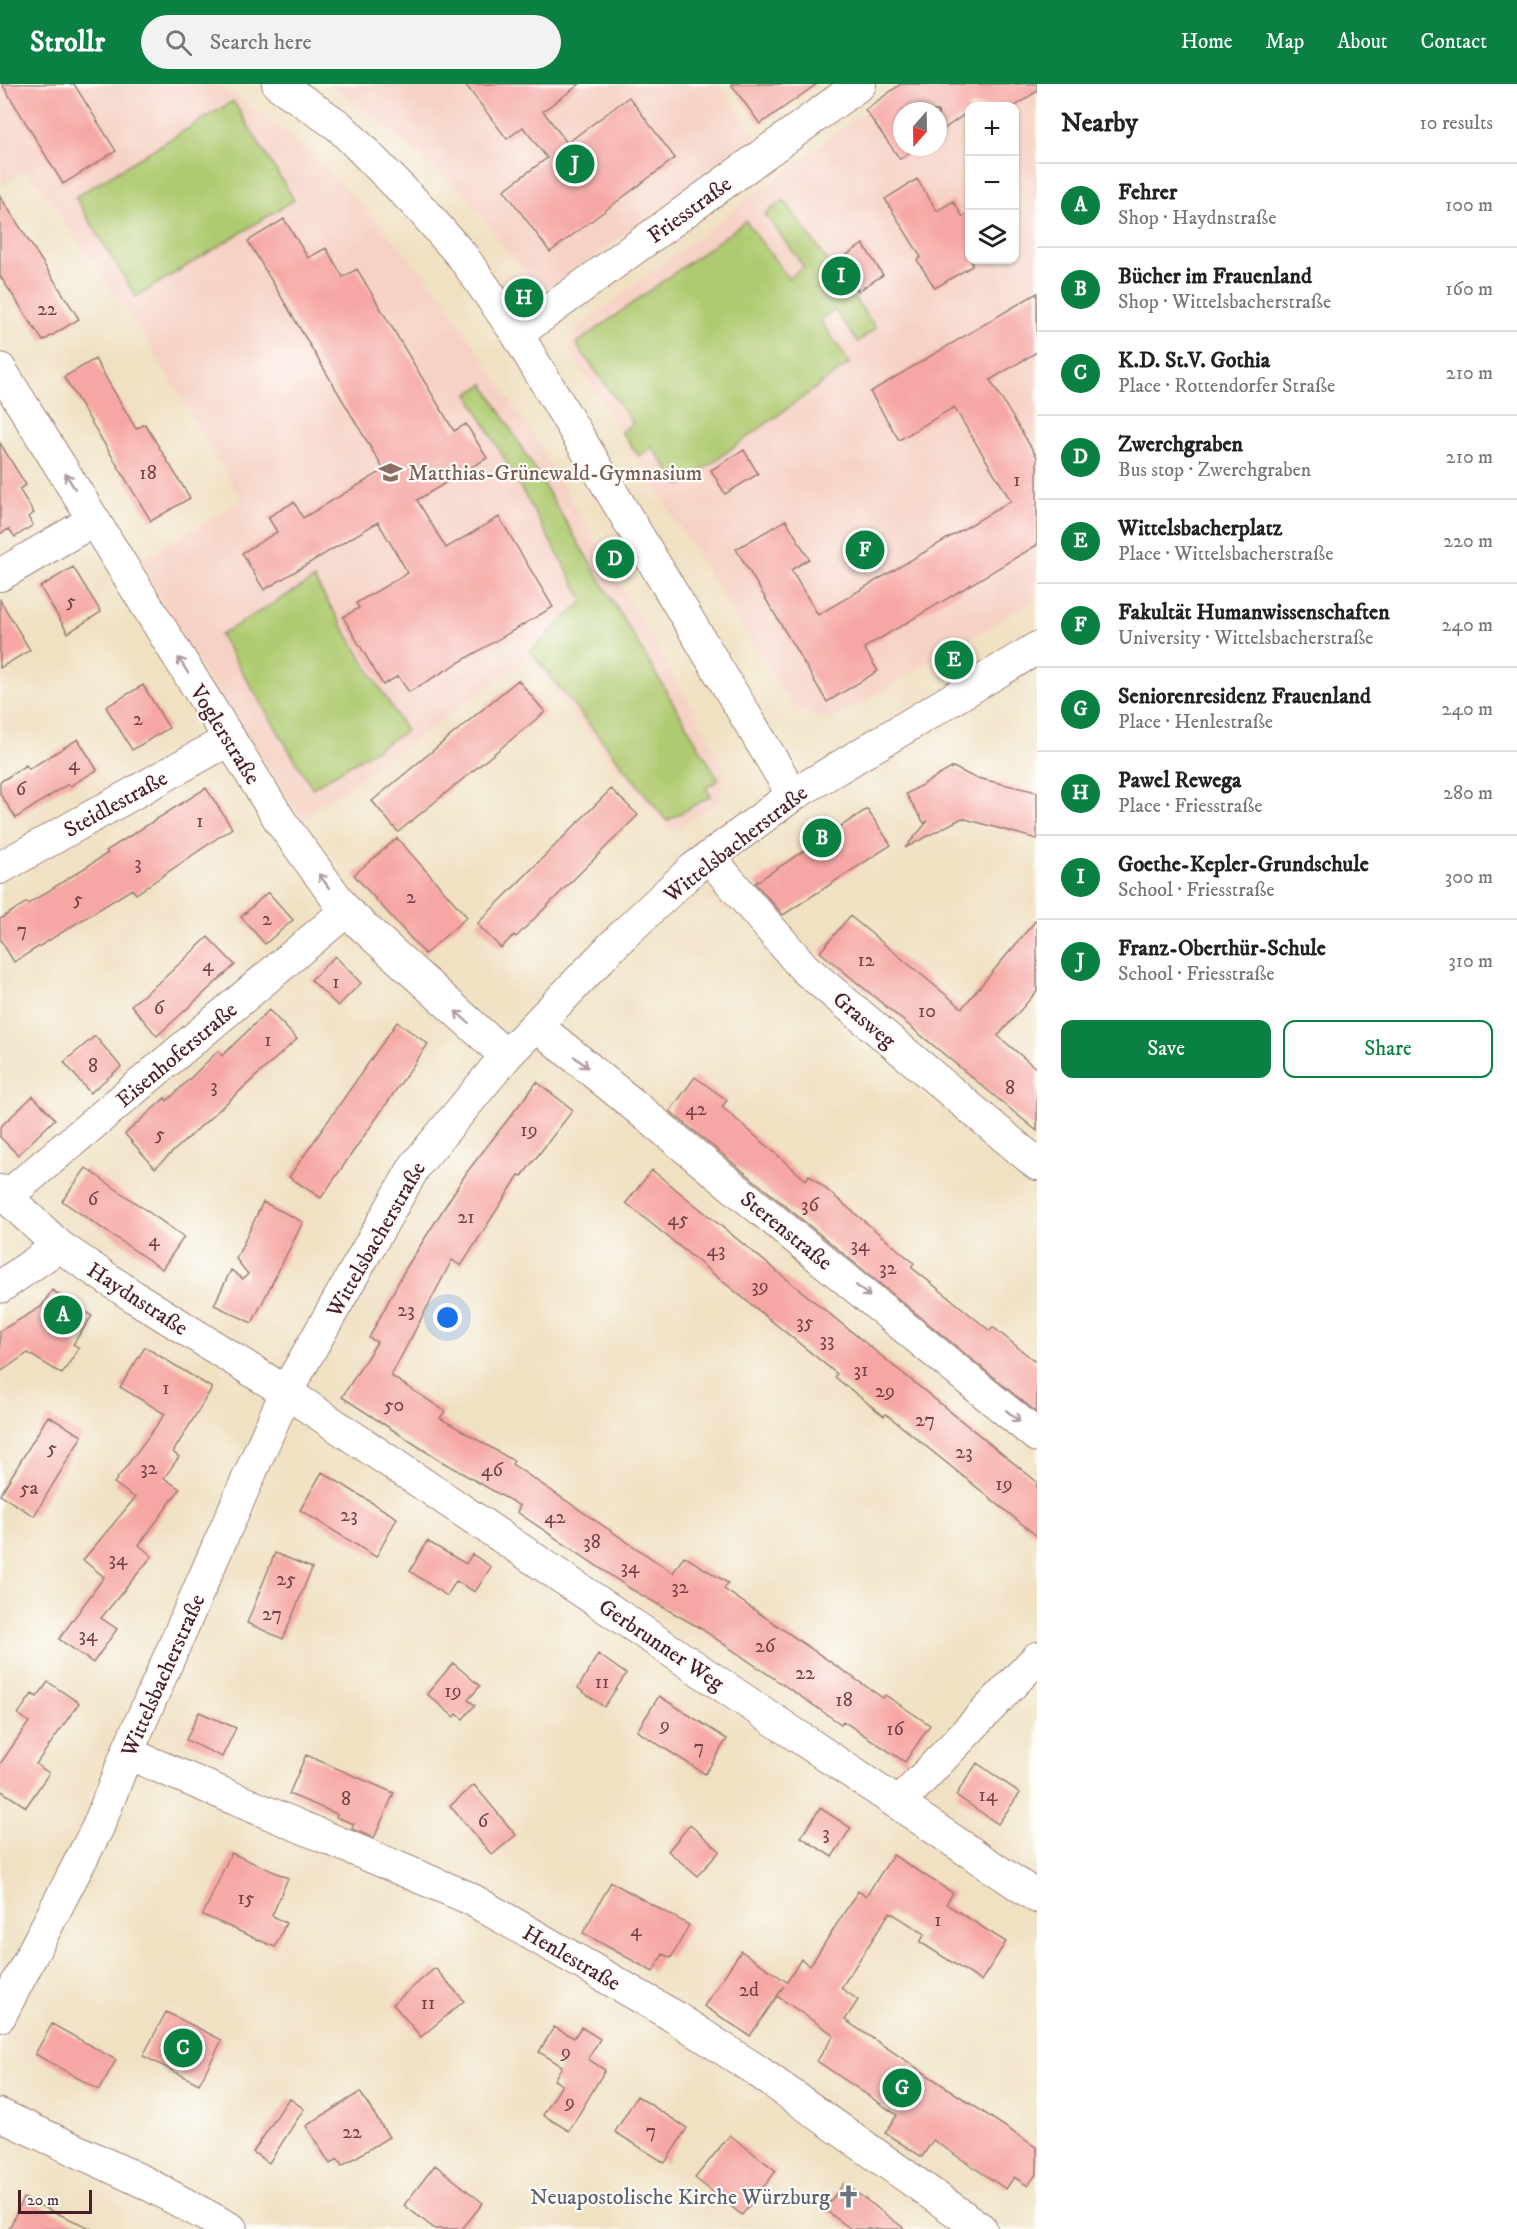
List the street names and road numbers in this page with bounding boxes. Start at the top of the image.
street label: Friesstraße [643,171,737,250]
street label: Voglerstraße [183,679,266,790]
street label: Steidlestraße [59,765,172,844]
street label: Wittelsbacherstraße [658,780,813,909]
street label: Grasweg [827,986,901,1054]
street label: Eisenhoferstraße [111,997,243,1114]
street label: Wittelsbacherstraße [320,1157,432,1323]
street label: Sterenstraße [734,1186,838,1277]
street label: Haydnstraße [82,1257,193,1342]
street label: Wittelsbacherstraße [115,1590,211,1762]
street label: Gerbrunner Weg [593,1593,729,1697]
street label: Henlestraße [517,1919,625,1997]

